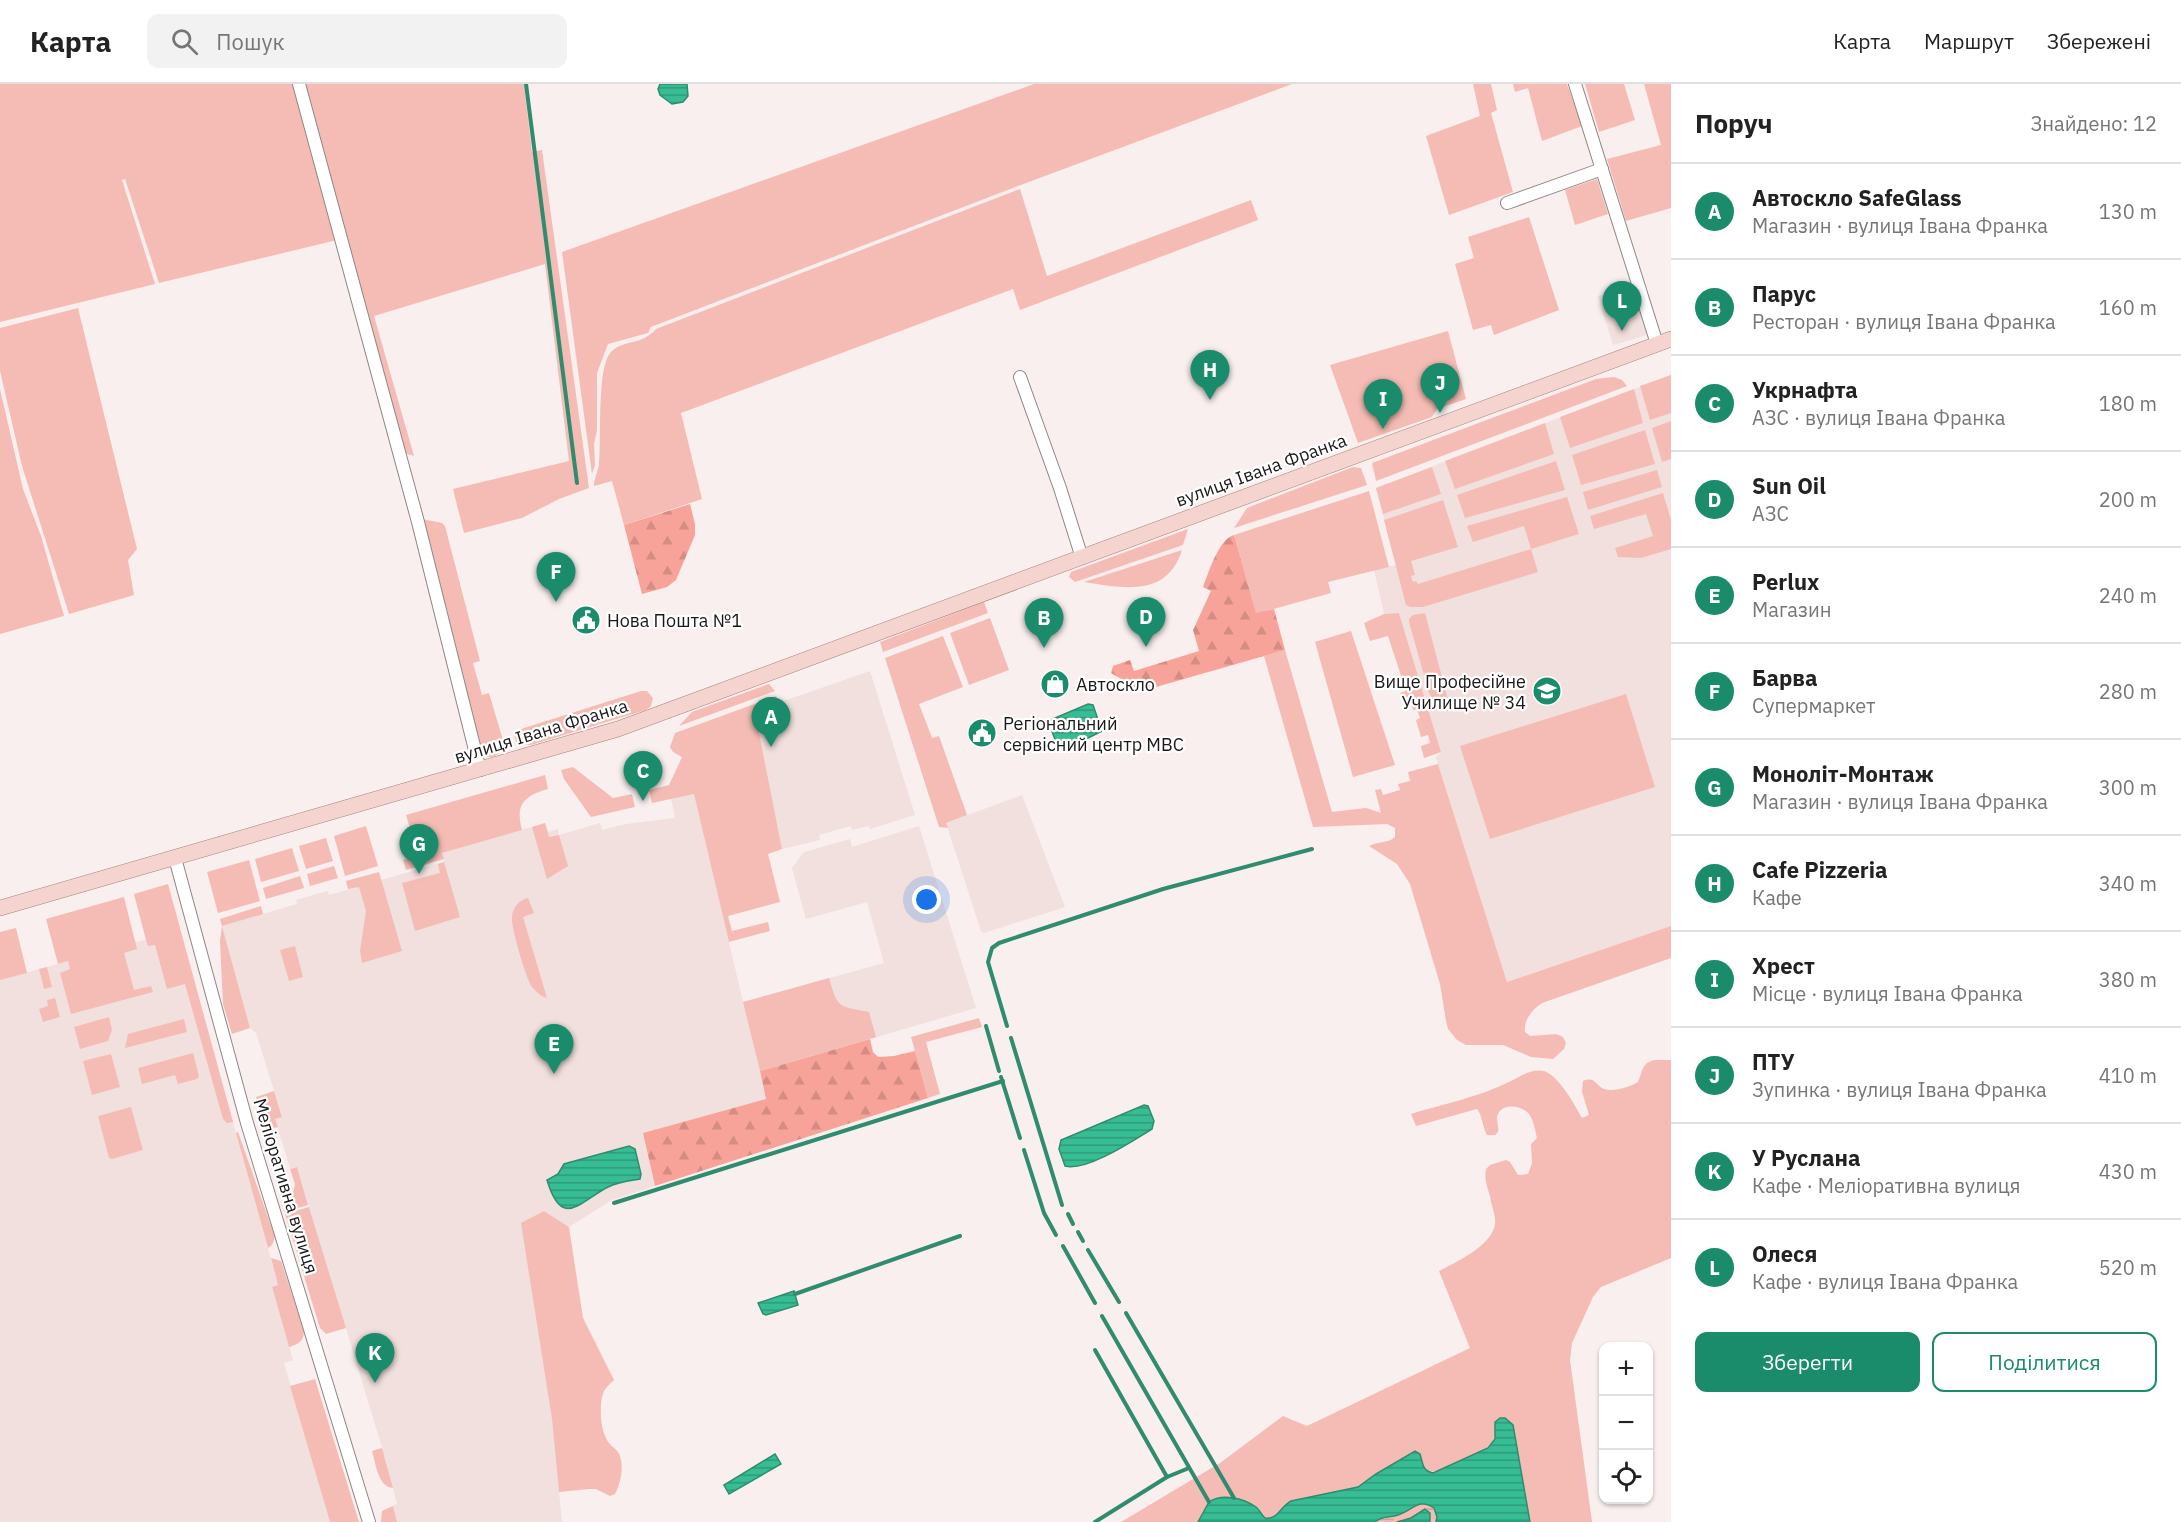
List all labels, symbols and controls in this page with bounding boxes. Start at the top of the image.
search box [147,14,567,68]
text: Карта [30,23,111,60]
icon: search [168,25,201,58]
text: Пошук [216,27,285,56]
text: Карта [1833,27,1891,55]
text: Маршрут [1924,27,2014,55]
text: Збережені [2047,27,2151,55]
text: Поруч [1695,106,1773,140]
text: Знайдено: 12 [2031,110,2157,137]
text: Автоскло SafeGlass [1752,183,1962,212]
text: A [1708,198,1721,225]
text: 130 m [2099,198,2157,225]
text: Магазин · вулиця Івана Франка [1752,212,2048,239]
text: Парус [1752,279,1816,308]
pin: L [1602,282,1642,331]
text: B [1708,294,1721,321]
text: 160 m [2099,294,2157,321]
text: Ресторан · вулиця Івана Франка [1752,308,2056,335]
pin: H [1190,350,1230,400]
pin: J [1420,364,1460,413]
text: Укрнафта [1752,375,1858,404]
pin: I [1364,380,1402,429]
text: C [1708,390,1721,417]
text: 180 m [2099,390,2157,417]
text: АЗС · вулиця Івана Франка [1752,404,2005,431]
street label: вулиця Івана Франка [1172,428,1350,512]
text: Sun Oil [1752,471,1826,500]
text: D [1708,486,1721,513]
text: 200 m [2099,486,2157,513]
text: АЗС [1752,500,1789,527]
pin: F [536,552,576,602]
text: Perlux [1752,567,1819,596]
text: E [1708,582,1721,609]
text: 240 m [2099,582,2157,609]
text: Магазин [1752,596,1832,623]
pin: B [1024,598,1064,648]
pin: D [1126,598,1166,647]
public building icon: Нова Пошта №1 [570,604,602,636]
place label: Нова Пошта №1 [607,609,742,632]
text: Барва [1752,663,1818,692]
shop icon: Автоскло [1039,668,1071,700]
place label: Вище Професійне Училище № 34 [1374,670,1526,714]
place label: Автоскло [1076,673,1155,696]
school or university icon: Вище Професійне Училище № 34 [1531,675,1563,707]
text: F [1709,678,1720,705]
text: 280 m [2099,678,2157,705]
text: Супермаркет [1752,692,1875,719]
street label: вулиця Івана Франка [451,694,631,768]
pin: A [752,698,790,747]
place label: Регіональний сервісний центр МВС [1003,712,1184,756]
public building icon: Регіональний сервісний центр МВС [966,717,998,749]
pin: C [624,752,662,801]
text: Моноліт-Монтаж [1752,759,1934,788]
text: G [1707,774,1722,801]
text: 300 m [2099,774,2157,801]
text: Магазин · вулиця Івана Франка [1752,788,2048,815]
pin: G [400,824,438,874]
text: Cafe Pizzeria [1752,855,1888,884]
text: H [1707,870,1722,897]
text: 340 m [2099,870,2157,897]
text: Кафе [1752,884,1802,911]
your location [912,885,941,914]
text: Хрест [1752,951,1815,980]
text: I [1710,966,1719,993]
text: 380 m [2099,966,2157,993]
text: Місце · вулиця Івана Франка [1752,980,2023,1007]
pin: E [534,1024,574,1074]
text: ПТУ [1752,1047,1795,1076]
text: J [1709,1062,1720,1089]
text: 410 m [2099,1062,2157,1089]
text: Зупинка · вулиця Івана Франка [1752,1076,2047,1103]
street label: Меліоративна вулиця [248,1095,324,1277]
text: У Руслана [1752,1143,1860,1172]
text: K [1708,1158,1721,1185]
text: 430 m [2099,1158,2157,1185]
text: Кафе · Меліоративна вулиця [1752,1172,2020,1199]
text: Олеся [1752,1239,1817,1268]
text: L [1709,1254,1720,1281]
text: 520 m [2099,1254,2157,1281]
text: Кафе · вулиця Івана Франка [1752,1268,2018,1295]
button: Зберегти [1695,1332,1920,1392]
button: Поділитися [1932,1332,2157,1392]
pin: K [356,1334,394,1383]
map controls [1599,1342,1653,1504]
button: + [1599,1342,1653,1396]
button: − [1599,1396,1653,1450]
button: locate [1599,1450,1653,1504]

